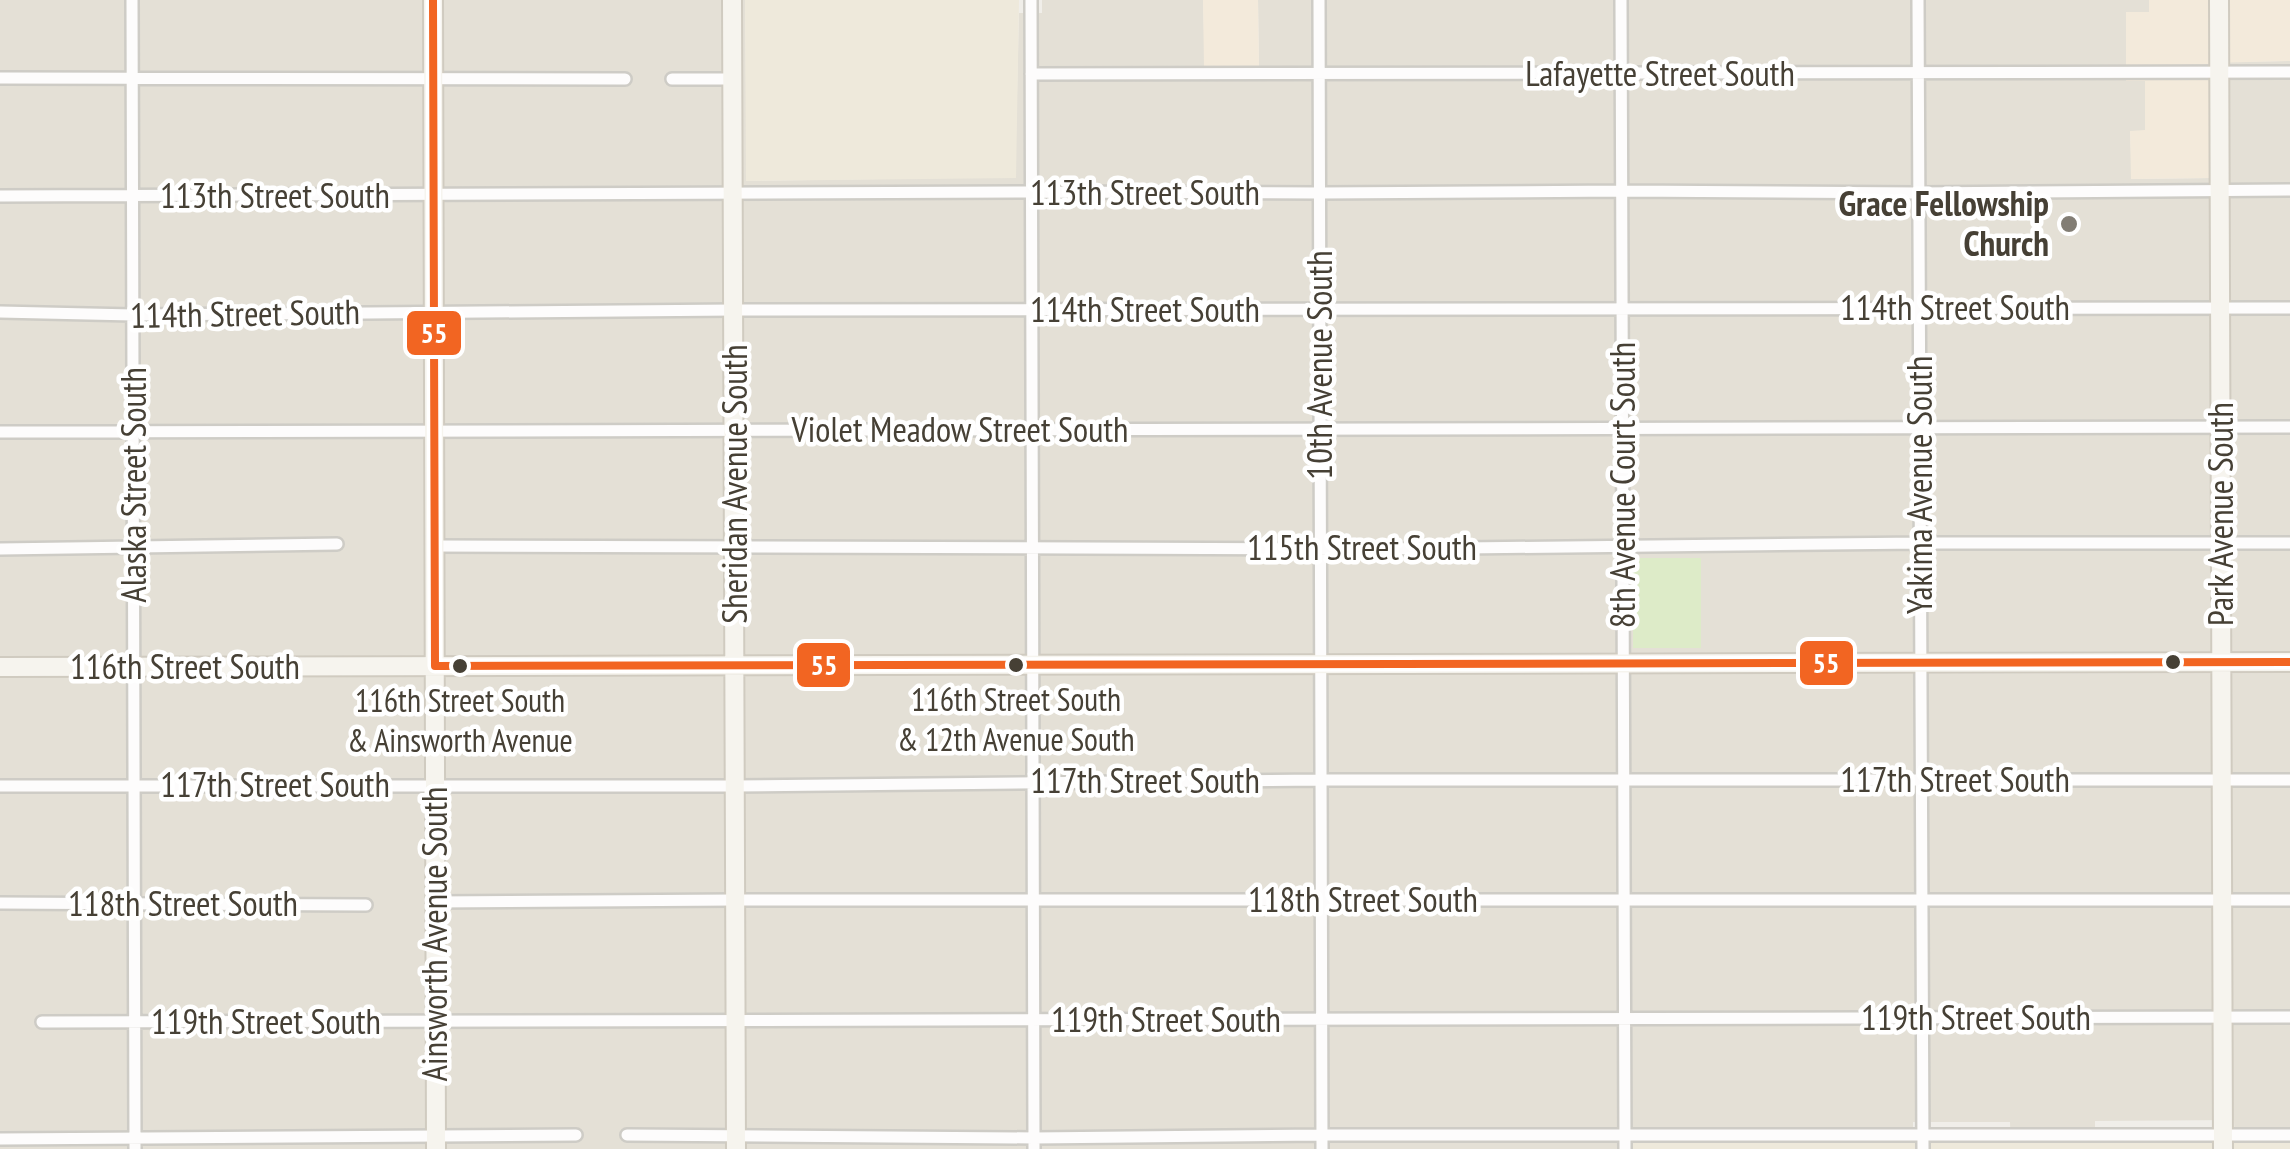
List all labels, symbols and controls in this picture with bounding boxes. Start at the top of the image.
street label: Lafayette Street South [1525,50,1795,96]
street label: 113th Street South [1030,169,1260,215]
street label: 113th Street South [160,172,390,218]
place label: Grace Fellowship Church [1838,180,2049,266]
marker: Grace Fellowship Church [2058,213,2080,235]
street label: 10th Avenue South [1296,250,1342,480]
street label: 114th Street South [1840,284,2070,330]
street label: 114th Street South [1030,286,1260,332]
street label: 114th Street South [130,288,360,338]
line badge: 55 [405,309,463,357]
text: 55 [421,314,447,351]
street label: 8th Avenue Court South [1599,342,1645,628]
street label: Sheridan Avenue South [711,344,757,624]
street label: Yakima Avenue South [1896,356,1942,614]
street label: Alaska Street South [110,367,156,603]
street label: Park Avenue South [2197,402,2243,626]
street label: Violet Meadow Street South [791,406,1128,452]
street label: 115th Street South [1247,524,1477,570]
line badge: 55 [1798,639,1855,687]
line badge: 55 [795,641,852,689]
street label: 116th Street South [70,643,300,689]
text: 55 [1813,644,1839,681]
text: 55 [811,646,837,683]
unlabelled marker [2163,652,2183,672]
marker: 116th Street South & 12th Avenue South [1006,655,1026,675]
marker: 116th Street South & Ainsworth Avenue [450,656,470,676]
place label: 116th Street South & 12th Avenue South [897,678,1135,760]
place label: 116th Street South & Ainsworth Avenue [347,679,573,761]
street label: 117th Street South [1840,756,2070,802]
street label: 117th Street South [1030,757,1260,803]
street label: 117th Street South [160,761,390,807]
street label: Ainsworth Avenue South [411,787,457,1081]
street label: 118th Street South [1248,876,1478,922]
street label: 118th Street South [68,880,298,926]
street label: 119th Street South [1861,994,2091,1040]
street label: 119th Street South [1051,996,1281,1042]
street label: 119th Street South [151,998,381,1044]

